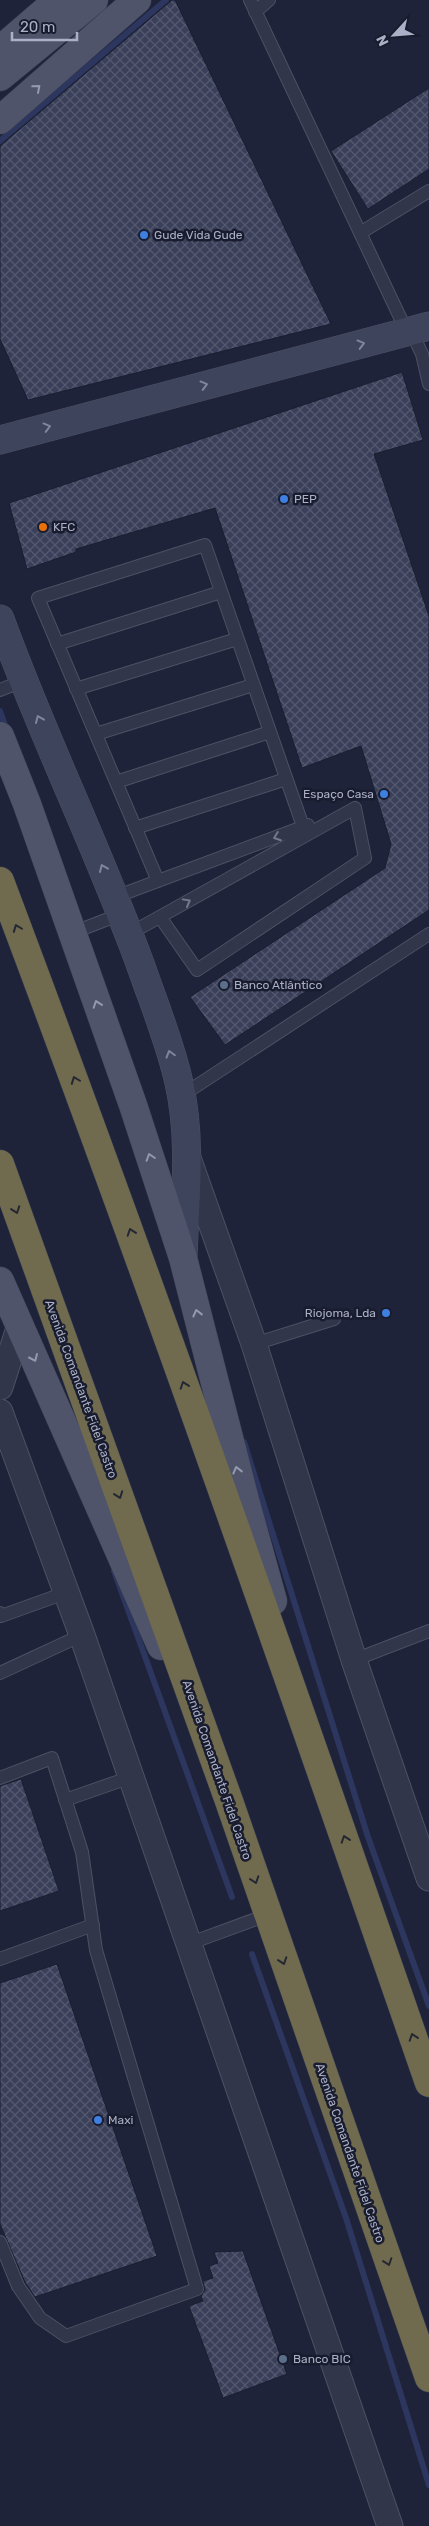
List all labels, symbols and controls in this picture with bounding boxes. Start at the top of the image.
scale bar [12,10,78,42]
north arrow [369,10,419,60]
text: 20 m [20,18,55,36]
text: N [373,32,393,49]
one-way arrow [31,85,40,94]
place label: Gude Vida Gude [154,228,243,242]
marker: Gude Vida Gude [138,229,150,241]
one-way arrow [357,339,365,349]
one-way arrow [200,381,208,391]
one-way arrow [43,422,52,433]
place label: PEP [294,492,317,506]
marker: PEP [278,493,290,505]
place label: KFC [53,520,75,534]
marker: KFC [37,521,49,533]
one-way arrow [34,715,45,724]
place label: Espaço Casa [303,787,374,801]
marker: Espaço Casa [378,788,390,800]
one-way arrow [273,831,281,841]
one-way arrow [98,864,109,873]
one-way arrow [182,898,191,908]
one-way arrow [13,924,23,932]
place label: Banco Atlântico [234,978,322,992]
marker: Banco Atlântico [218,979,230,991]
one-way arrow [93,1000,103,1008]
one-way arrow [166,1050,176,1058]
one-way arrow [71,1076,81,1084]
one-way arrow [146,1153,156,1162]
one-way arrow [10,1205,20,1214]
one-way arrow [127,1228,137,1237]
street label: Avenida Comandante Fidel Castro [42,1298,120,1480]
place label: Riojoma, Lda [305,1306,376,1320]
marker: Riojoma, Lda [380,1307,392,1319]
one-way arrow [192,1308,203,1317]
one-way arrow [28,1353,39,1362]
one-way arrow [180,1382,190,1390]
one-way arrow [232,1466,243,1474]
one-way arrow [113,1490,123,1499]
street label: Avenida Comandante Fidel Castro [180,1678,254,1862]
one-way arrow [341,1835,351,1844]
one-way arrow [250,1875,260,1884]
one-way arrow [278,1956,288,1965]
one-way arrow [409,2034,419,2042]
street label: Avenida Comandante Fidel Castro [313,2061,387,2245]
place label: Maxi [108,2113,134,2127]
marker: Maxi [92,2114,104,2126]
one-way arrow [383,2257,393,2265]
place label: Banco BIC [293,2352,351,2366]
marker: Banco BIC [277,2353,289,2365]

